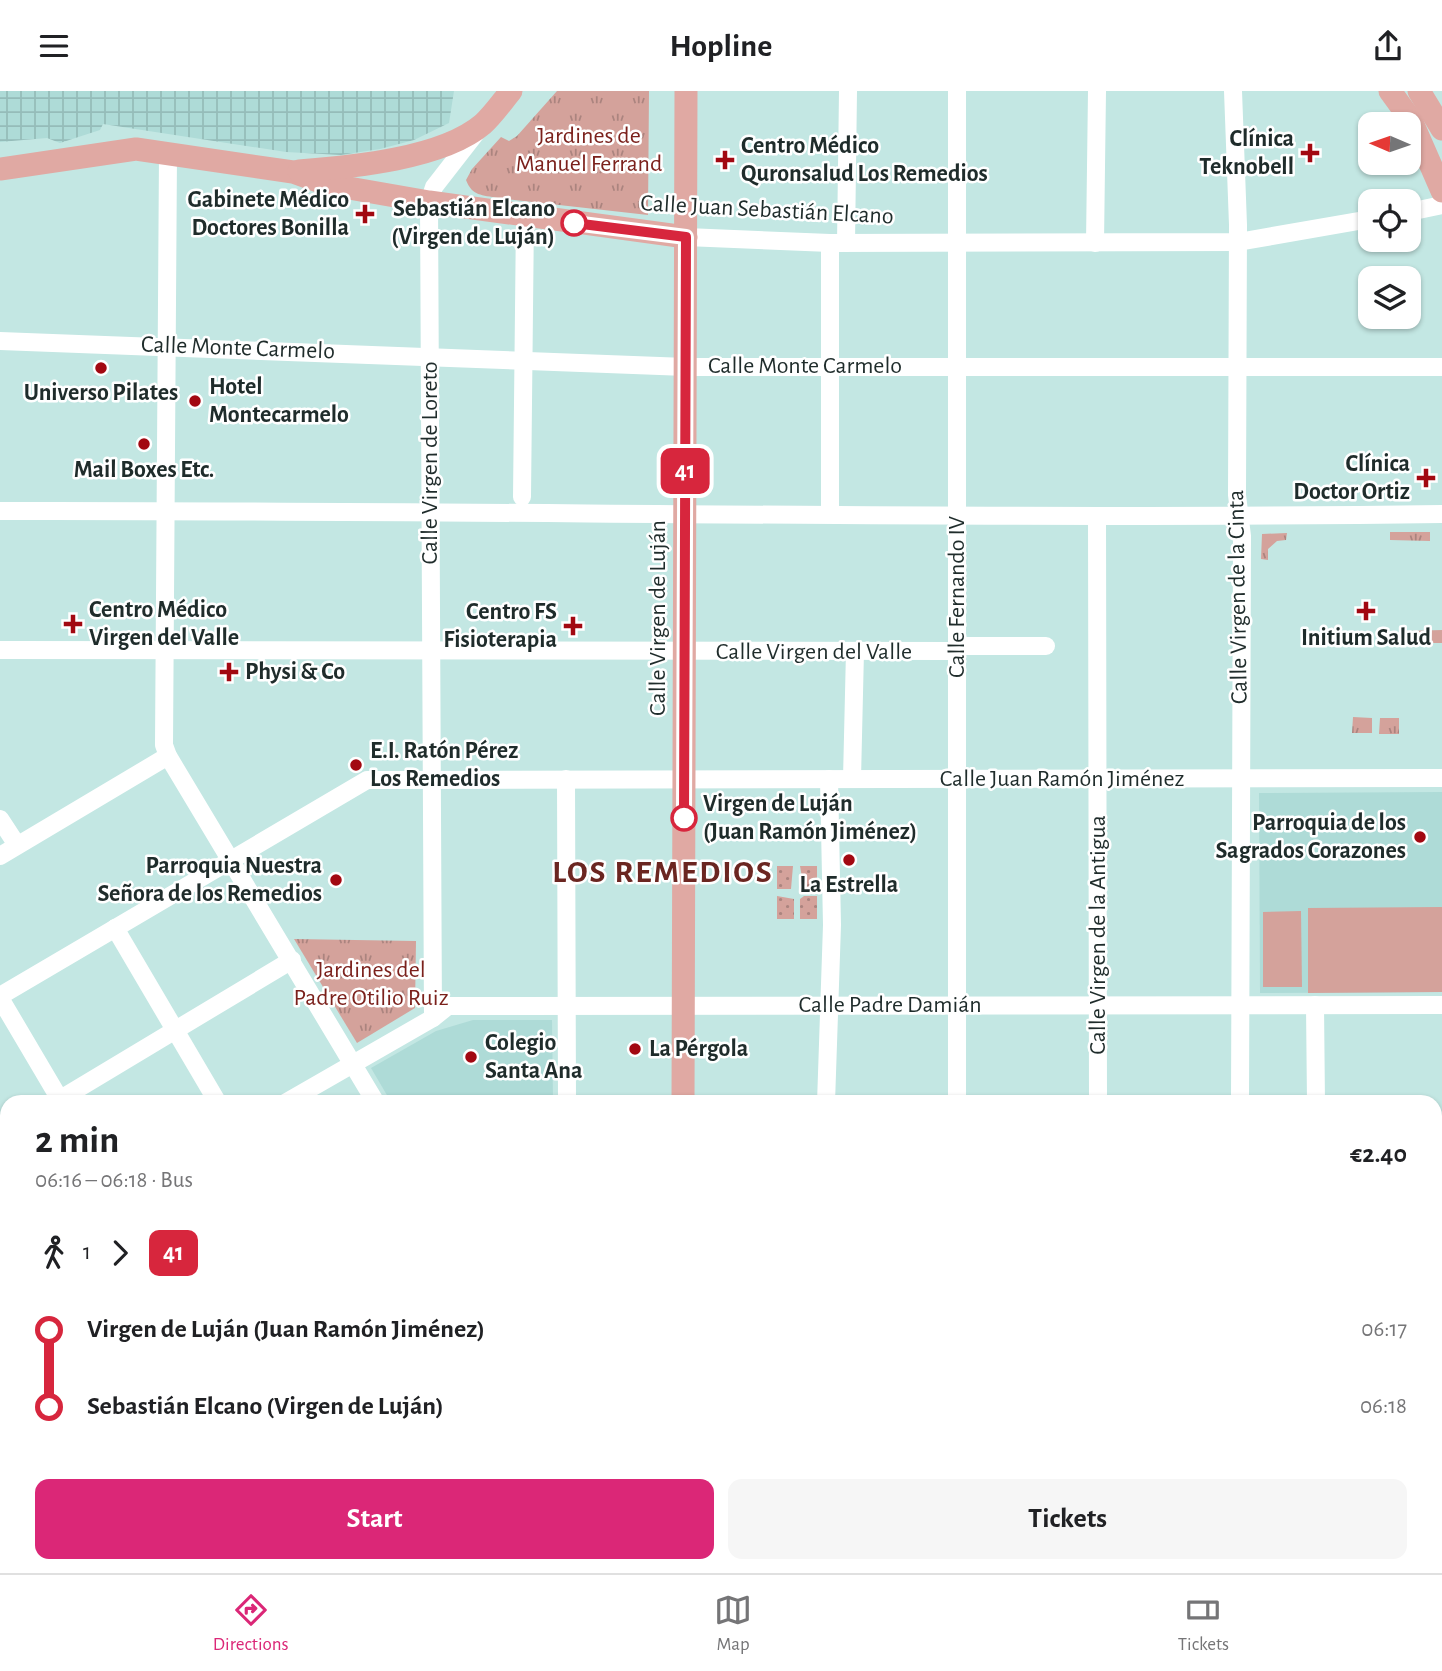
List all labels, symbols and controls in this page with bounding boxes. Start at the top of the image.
icon: menu [35,27,73,65]
icon: share [1369,27,1407,65]
text: Hopline [670,30,772,62]
north arrow [1358,112,1421,175]
map controls [1358,112,1421,329]
park label: Jardines de Manuel Ferrand [516,124,662,176]
place label: Clínica Teknobell [1199,127,1294,179]
place label: Centro Médico Quronsalud Los Remedios [741,134,988,186]
marker: Clínica Teknobell [1300,143,1320,163]
marker: Centro Médico Quronsalud Los Remedios [715,150,735,170]
place label: Gabinete Médico Doctores Bonilla [188,188,349,240]
button: locate [1358,189,1421,252]
street label: Calle Juan Sebastián Elcano [640,191,894,229]
place label: Sebastián Elcano (Virgen de Luján) [391,197,555,249]
marker: Gabinete Médico Doctores Bonilla [355,204,375,224]
marker: Sebastián Elcano (Virgen de Luján) [561,210,587,236]
button: layers [1358,266,1421,329]
street label: Calle Monte Carmelo [141,333,335,363]
street label: Calle Monte Carmelo [708,354,902,378]
marker: Universo Pilates [93,360,109,376]
street label: Calle Virgen de Loreto [418,361,442,565]
place label: Hotel Montecarmelo [209,375,349,427]
place label: Universo Pilates [24,381,178,405]
marker: Hotel Montecarmelo [187,393,203,409]
marker: Mail Boxes Etc. [136,436,152,452]
line badge: 41 [654,448,716,494]
place label: Clínica Doctor Ortiz [1293,452,1410,504]
place label: Mail Boxes Etc. [74,458,214,482]
text: 41 [675,459,695,483]
marker: Clínica Doctor Ortiz [1416,468,1436,488]
street label: Calle Virgen de la Cinta [1224,490,1252,704]
street label: Calle Fernando IV [945,515,969,678]
street label: Calle Virgen de Luján [646,520,670,716]
place label: Centro Médico Virgen del Valle [89,598,239,650]
place label: Centro FS Fisioterapia [443,600,557,652]
marker: Initium Salud [1356,601,1376,621]
marker: Centro Médico Virgen del Valle [63,614,83,634]
marker: Centro FS Fisioterapia [563,616,583,636]
place label: Initium Salud [1301,626,1431,650]
street label: Calle Virgen del Valle [716,640,912,664]
place label: Physi & Co [245,660,345,684]
marker: Physi & Co [219,662,239,682]
place label: E.I. Ratón Pérez Los Remedios [370,739,518,791]
marker: E.I. Ratón Pérez Los Remedios [348,757,364,773]
street label: Calle Juan Ramón Jiménez [940,767,1184,791]
place label: Virgen de Luján (Juan Ramón Jiménez) [703,792,917,844]
marker: Virgen de Luján (Juan Ramón Jiménez) [671,805,697,831]
place label: Parroquia de los Sagrados Corazones [1216,811,1406,863]
street label: Calle Virgen de la Antigua [1086,815,1110,1055]
marker: Parroquia de los Sagrados Corazones [1412,829,1428,845]
marker: La Estrella [841,852,857,868]
place label: Parroquia Nuestra Señora de los Remedios [97,854,322,906]
district label: LOS REMEDIOS [552,856,774,888]
marker: Parroquia Nuestra Señora de los Remedios [328,872,344,888]
place label: La Estrella [800,873,898,897]
park label: Jardines del Padre Otilio Ruiz [293,958,449,1010]
street label: Calle Padre Damián [798,993,982,1017]
place label: Colegio Santa Ana [485,1031,582,1083]
place label: La Pérgola [649,1037,748,1061]
marker: La Pérgola [627,1041,643,1057]
marker: Colegio Santa Ana [463,1049,479,1065]
text: 2 min [35,1122,119,1160]
text: €2.40 [1350,1141,1407,1167]
text: 06:16 – 06:18 · Bus [35,1169,193,1192]
icon: walk [35,1234,73,1272]
icon: forward [101,1234,139,1272]
text: 1 [83,1241,91,1264]
text: 41 [163,1241,184,1265]
text: Virgen de Luján (Juan Ramón Jiménez) [87,1316,485,1342]
text: 06:17 [1361,1318,1407,1341]
text: Sebastián Elcano (Virgen de Luján) [87,1393,444,1419]
text: 06:18 [1360,1395,1407,1418]
button: Start [35,1479,714,1559]
button: Tickets [728,1479,1407,1559]
tab: Directions [213,1591,289,1656]
tab: Map [714,1591,752,1656]
tab: Tickets [1178,1591,1229,1656]

